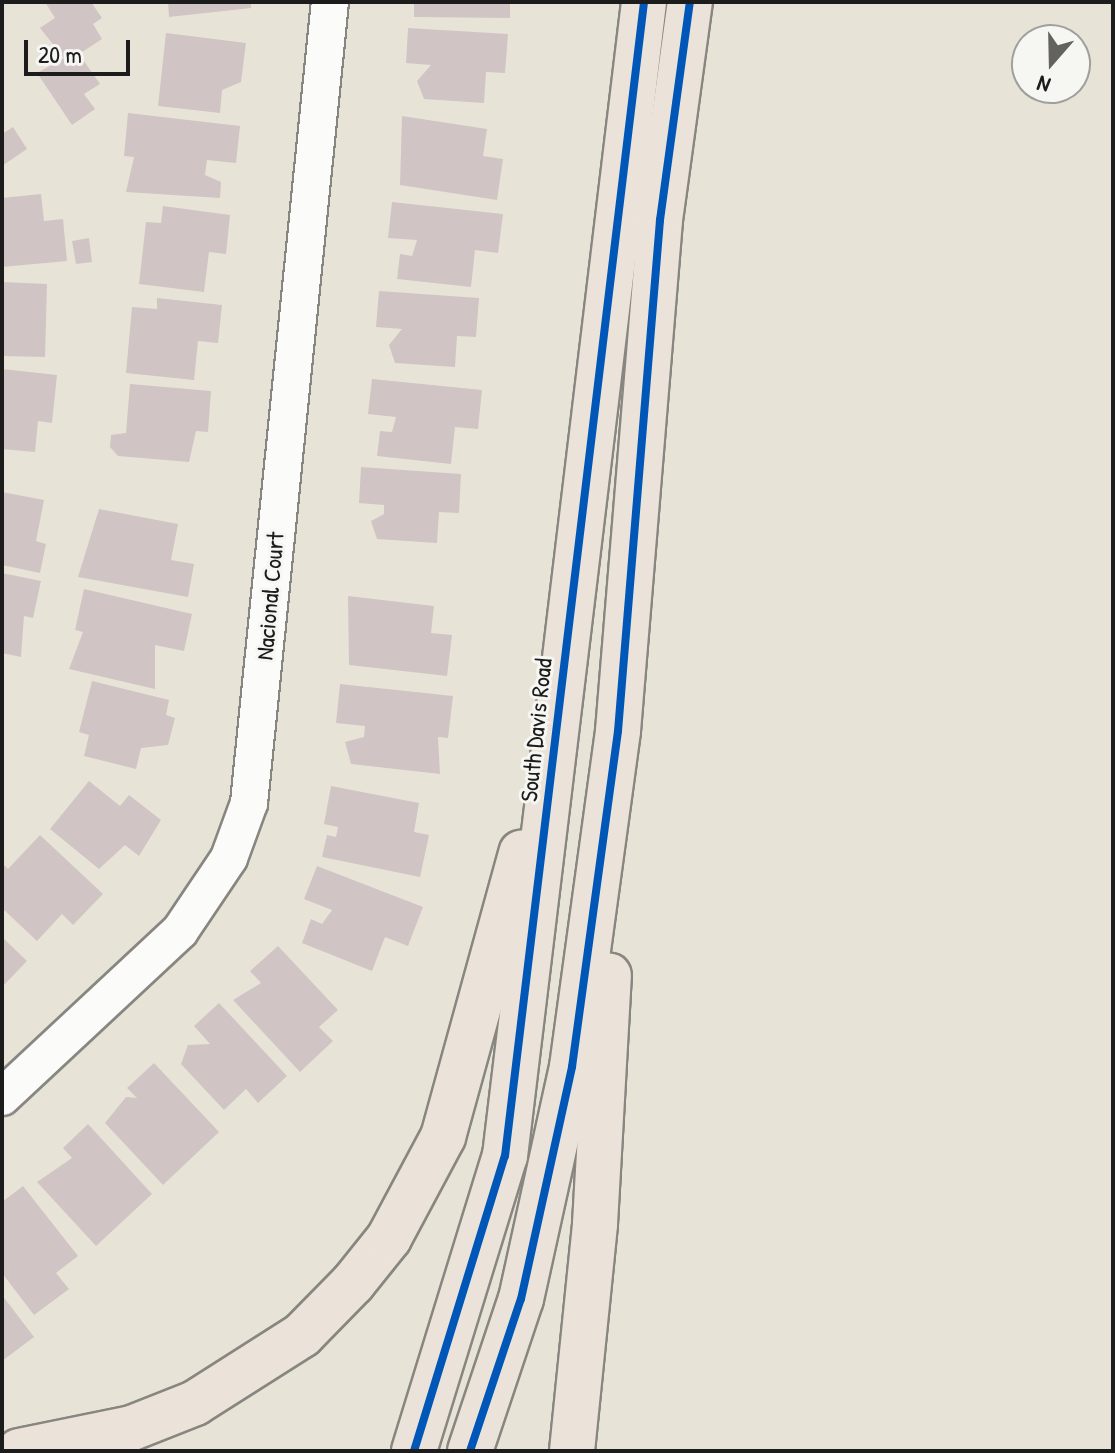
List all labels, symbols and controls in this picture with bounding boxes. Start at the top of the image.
scale bar [28,24,134,74]
north arrow [1011,24,1091,104]
text: 20 m [38,38,82,70]
text: N [1033,69,1054,101]
street label: Nacional Court [250,531,290,661]
street label: South Davis Road [514,657,558,803]

